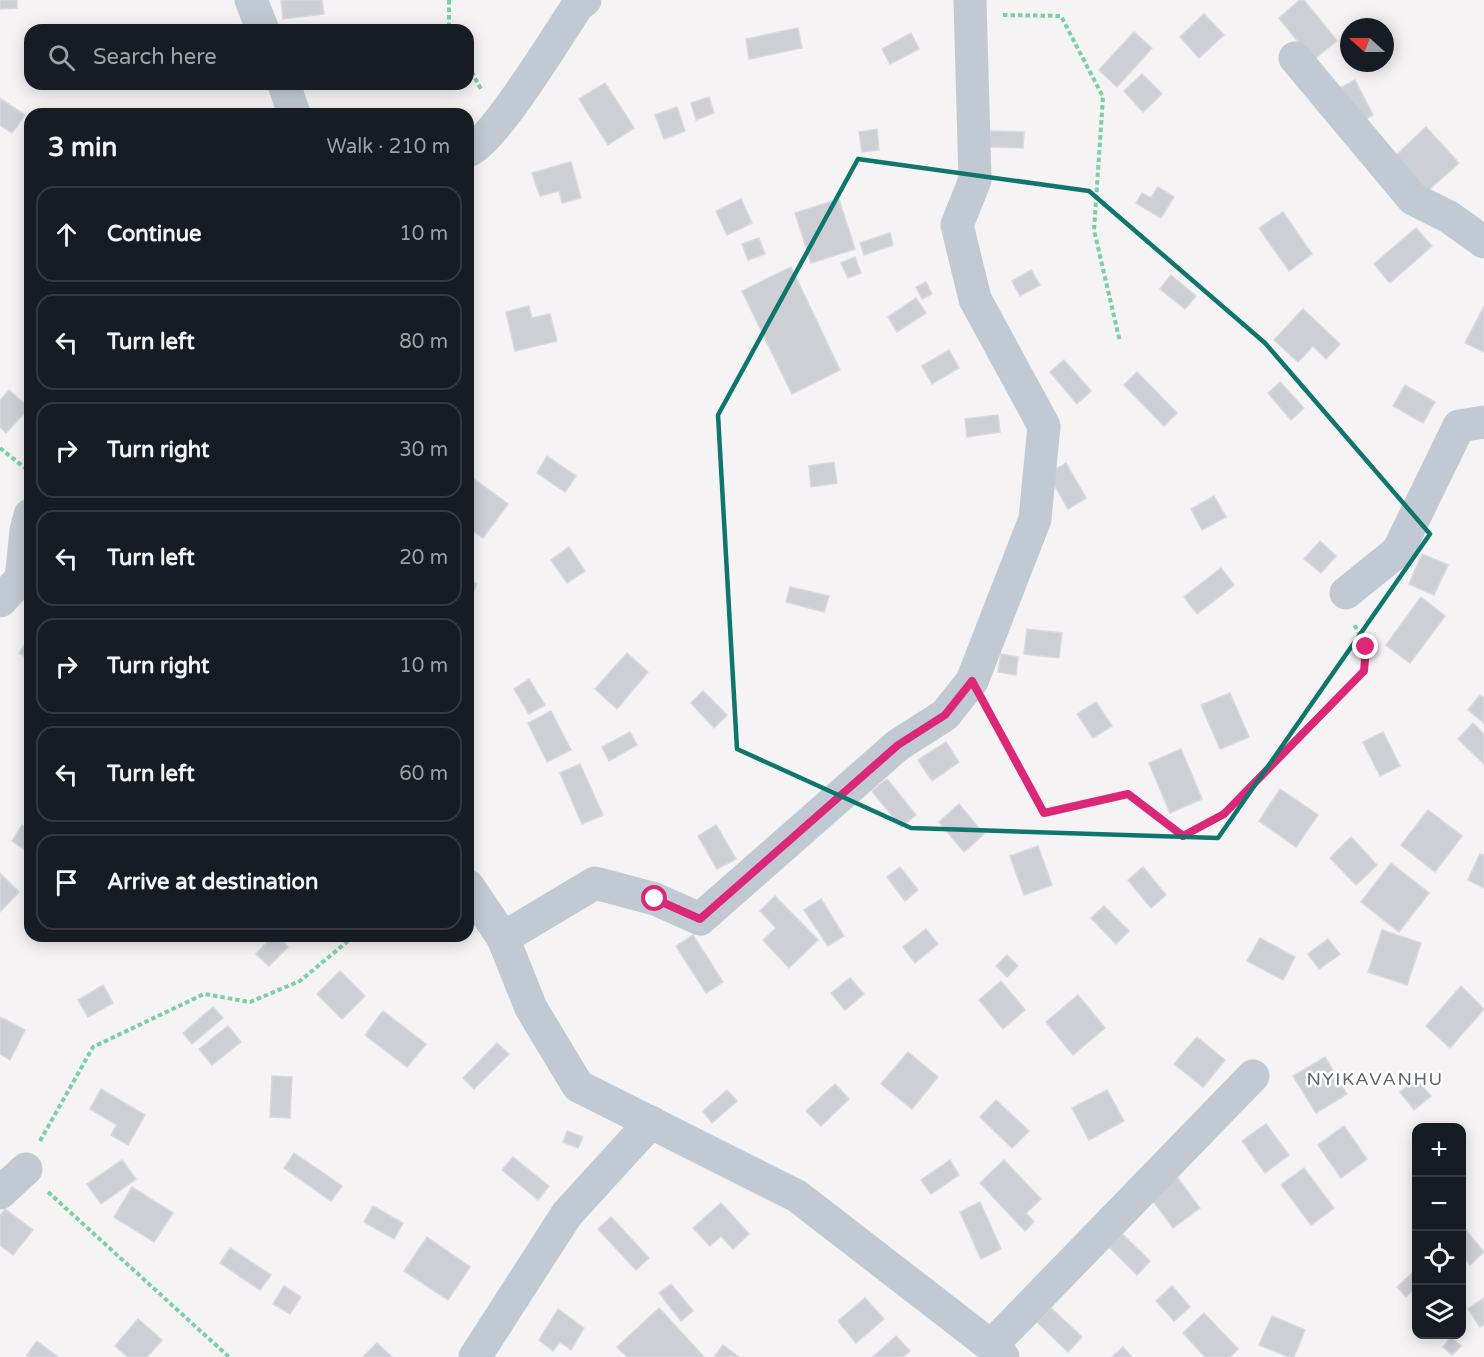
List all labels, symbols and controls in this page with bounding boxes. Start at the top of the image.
north arrow [1340,18,1394,72]
search box [24,24,474,90]
icon: search [45,41,78,74]
text: Search here [93,44,217,70]
text: 3 min [48,132,117,163]
text: Walk · 210 m [327,135,450,159]
icon: ahead [50,218,83,251]
text: Continue [107,221,202,247]
text: 10 m [399,222,448,246]
icon: left [50,326,83,359]
text: Turn left [107,329,195,355]
text: 80 m [399,330,448,354]
icon: right [50,434,83,467]
text: Turn right [107,437,209,463]
text: 30 m [399,438,448,462]
icon: left [50,542,83,575]
text: Turn left [107,545,195,571]
text: 20 m [399,546,448,570]
route end [1352,633,1378,659]
icon: right [50,650,83,683]
text: Turn right [107,653,209,679]
text: 10 m [399,654,448,678]
icon: left [50,758,83,791]
text: Turn left [107,761,195,787]
text: 60 m [399,762,448,786]
icon: arrive [50,866,83,899]
text: Arrive at destination [107,869,318,895]
route start [641,885,667,911]
district label: NYIKAVANHU [1306,1068,1444,1090]
map controls [1412,1123,1466,1339]
button: + [1412,1123,1466,1177]
button: − [1412,1177,1466,1231]
button: locate [1412,1231,1466,1285]
button: layers [1412,1285,1466,1339]

